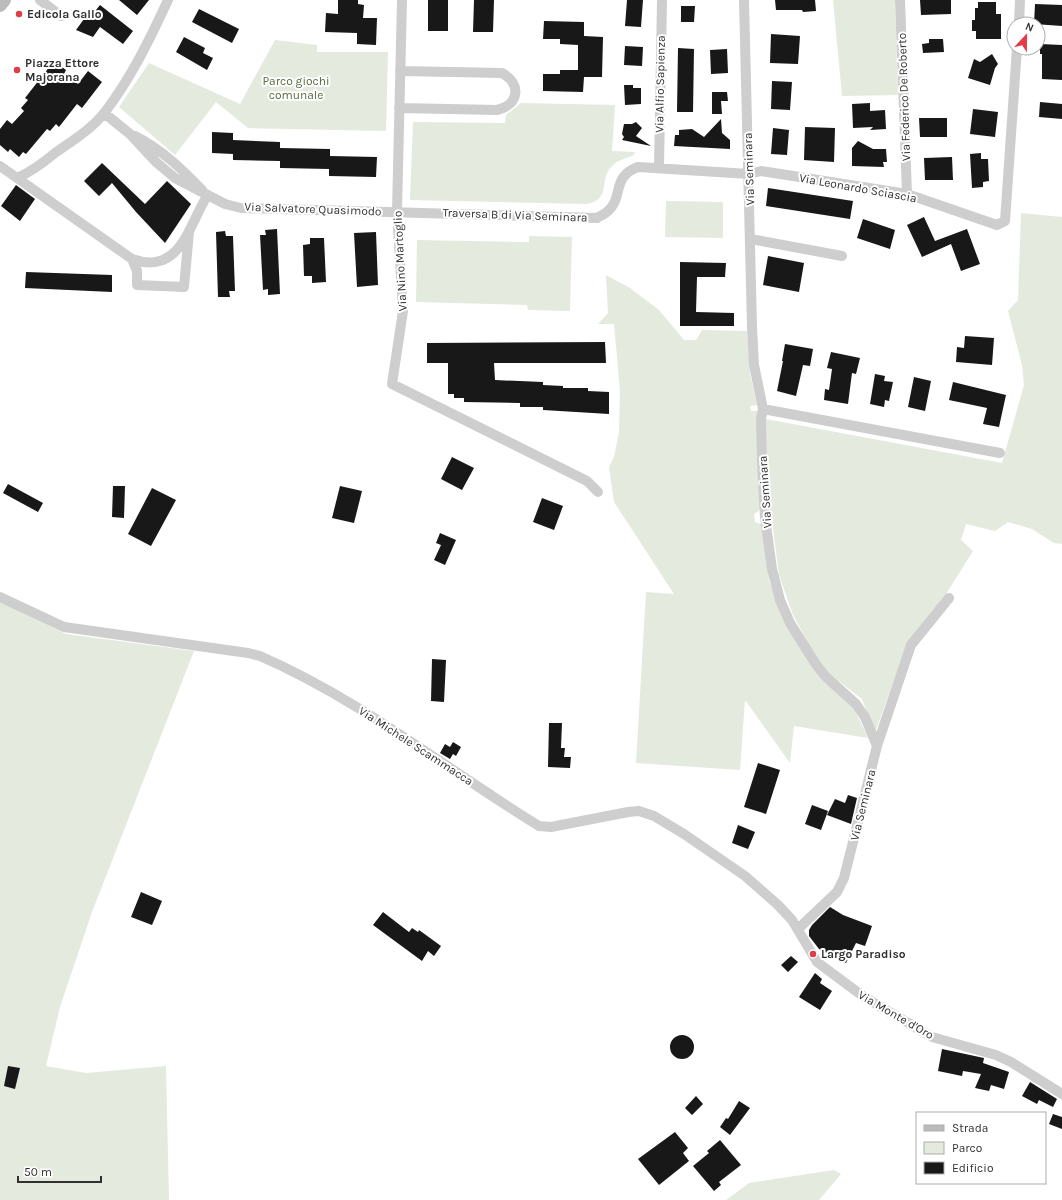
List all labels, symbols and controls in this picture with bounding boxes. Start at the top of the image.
place label: Edicola Gallo [27,7,102,21]
marker: Edicola Gallo [14,9,24,19]
north arrow [1006,16,1046,56]
text: N [1023,20,1036,35]
street label: Via Federico De Roberto [895,33,913,161]
street label: Via Alfio Sapienza [652,35,668,133]
place label: Piazza Ettore Majorana [25,56,99,84]
marker: Piazza Ettore Majorana [12,65,22,75]
park label: Parco giochi comunale [262,74,330,102]
street label: Via Seminara [741,132,757,206]
street label: Via Leonardo Sciascia [798,171,918,205]
street label: Via Salvatore Quasimodo [244,200,382,218]
street label: Traversa B di Via Seminara [442,205,588,225]
street label: Via Nino Martoglio [390,210,410,312]
street label: Via Seminara [755,455,775,529]
street label: Via Michele Scammacca [356,704,476,788]
street label: Via Seminara [847,768,879,842]
place label: Largo Paradiso [821,947,906,961]
marker: Largo Paradiso [808,949,818,959]
street label: Via Monte d'Oro [856,988,936,1042]
legend [916,1112,1046,1184]
text: Strada [952,1121,988,1135]
text: Parco [952,1141,982,1155]
scale bar [18,1158,101,1184]
text: Edificio [952,1161,993,1175]
text: 50 m [24,1165,52,1179]

